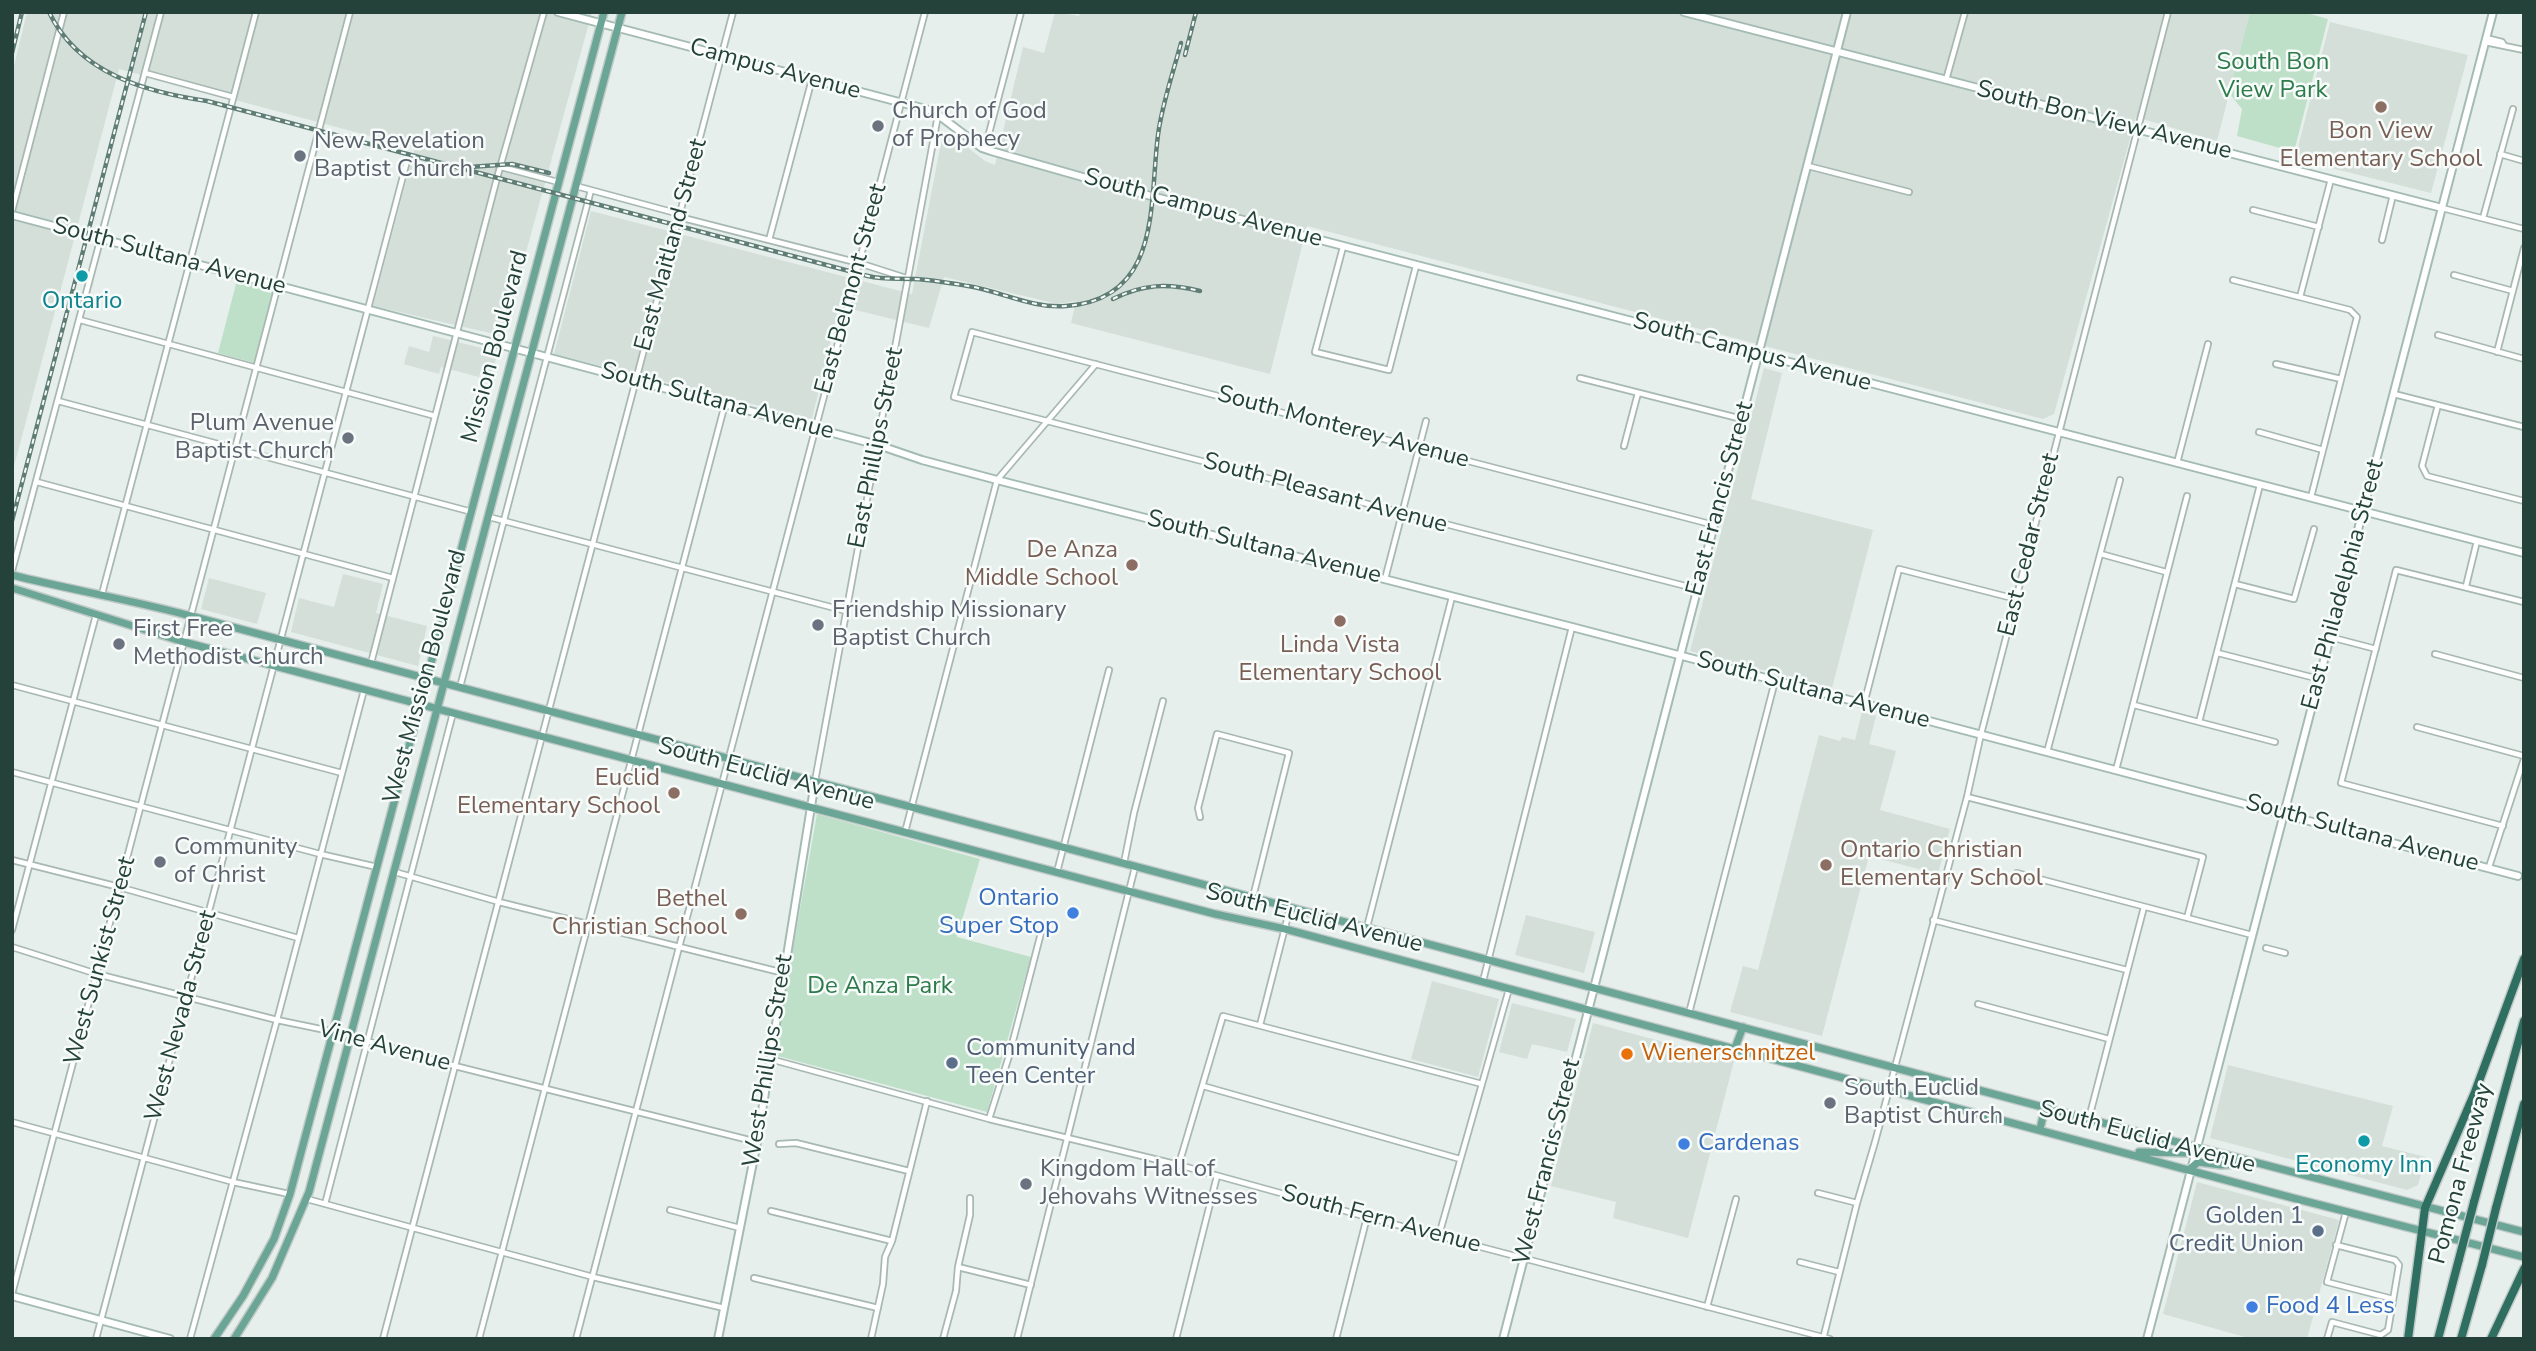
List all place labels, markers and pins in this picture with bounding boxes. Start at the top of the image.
place label: Church of God of Prophecy [892,98,1047,154]
marker: Bon View Elementary School [2373,99,2389,115]
marker: Church of God of Prophecy [870,118,886,134]
place label: Bon View Elementary School [2280,118,2482,174]
place label: New Revelation Baptist Church [314,128,485,184]
marker: New Revelation Baptist Church [292,148,308,164]
marker: Ontario [74,268,90,284]
place label: Ontario [42,288,122,316]
place label: Plum Avenue Baptist Church [175,410,334,466]
marker: Plum Avenue Baptist Church [340,430,356,446]
place label: De Anza Middle School [965,537,1118,593]
marker: De Anza Middle School [1124,557,1140,573]
place label: Friendship Missionary Baptist Church [832,597,1066,653]
marker: Linda Vista Elementary School [1332,613,1348,629]
place label: First Free Methodist Church [133,616,324,672]
marker: Friendship Missionary Baptist Church [810,617,826,633]
place label: Linda Vista Elementary School [1239,632,1441,688]
marker: First Free Methodist Church [111,636,127,652]
place label: Euclid Elementary School [457,765,660,821]
marker: Euclid Elementary School [666,785,682,801]
place label: Community of Christ [174,834,297,890]
place label: Ontario Christian Elementary School [1840,837,2043,893]
marker: Community of Christ [152,854,168,870]
marker: Ontario Christian Elementary School [1818,857,1834,873]
place label: Ontario Super Stop [939,885,1059,941]
place label: Bethel Christian School [552,886,727,942]
marker: Ontario Super Stop [1065,905,1081,921]
marker: Bethel Christian School [733,906,749,922]
place label: Community and Teen Center [966,1035,1136,1091]
place label: Wienerschnitzel [1641,1040,1815,1068]
marker: Wienerschnitzel [1619,1046,1635,1062]
marker: Community and Teen Center [944,1055,960,1071]
place label: South Euclid Baptist Church [1844,1075,2003,1131]
marker: South Euclid Baptist Church [1822,1095,1838,1111]
place label: Cardenas [1698,1130,1800,1158]
marker: Economy Inn [2356,1133,2372,1149]
marker: Cardenas [1676,1136,1692,1152]
place label: Economy Inn [2295,1152,2433,1180]
place label: Kingdom Hall of Jehovahs Witnesses [1040,1156,1258,1212]
marker: Kingdom Hall of Jehovahs Witnesses [1018,1176,1034,1192]
place label: Golden 1 Credit Union [2169,1203,2304,1259]
marker: Golden 1 Credit Union [2310,1223,2326,1239]
place label: Food 4 Less [2266,1293,2395,1321]
marker: Food 4 Less [2244,1299,2260,1315]

